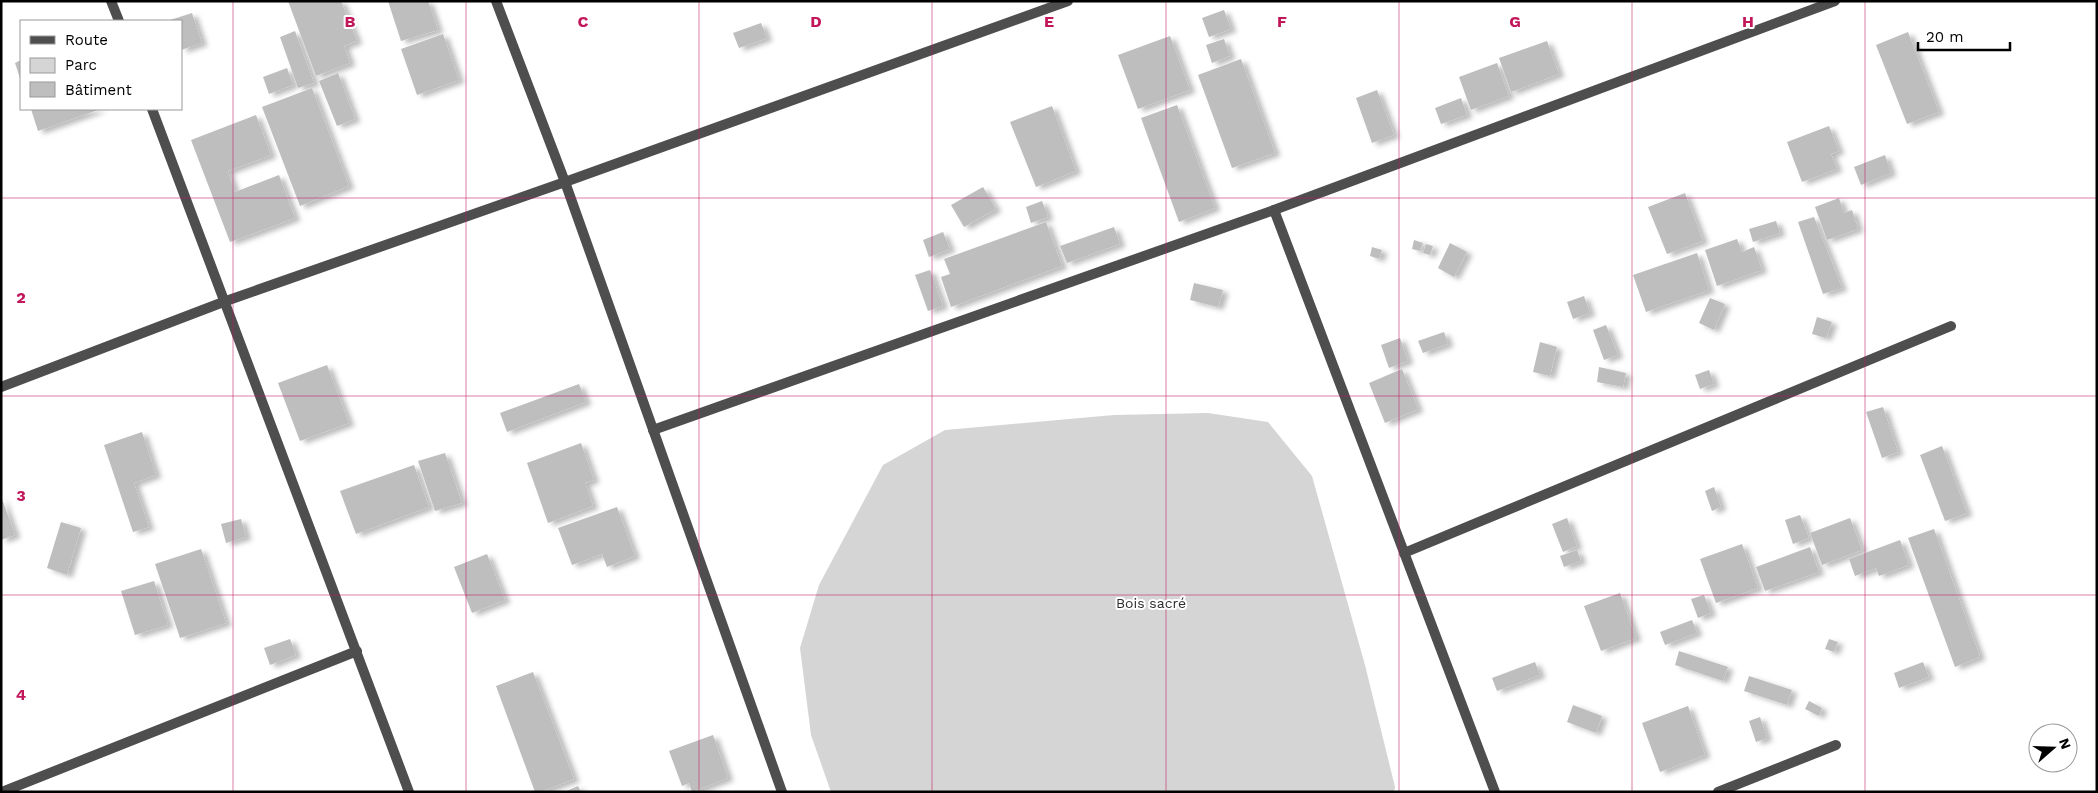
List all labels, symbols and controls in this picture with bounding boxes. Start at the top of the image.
text: B [345,12,356,31]
text: C [578,12,589,31]
text: D [810,12,822,31]
text: E [1044,12,1054,31]
text: F [1277,12,1287,31]
text: G [1509,12,1521,31]
text: H [1742,12,1754,31]
legend [20,20,182,110]
scale bar [1918,20,2010,52]
text: 20 m [1926,28,1964,46]
text: Route [65,31,108,49]
text: Parc [65,56,97,74]
text: Bâtiment [65,81,132,99]
text: 2 [16,288,26,307]
text: 3 [16,486,26,505]
park label: Bois sacré [1116,595,1186,611]
text: 4 [16,685,26,704]
north arrow [2028,723,2078,773]
text: N [2056,736,2075,751]

